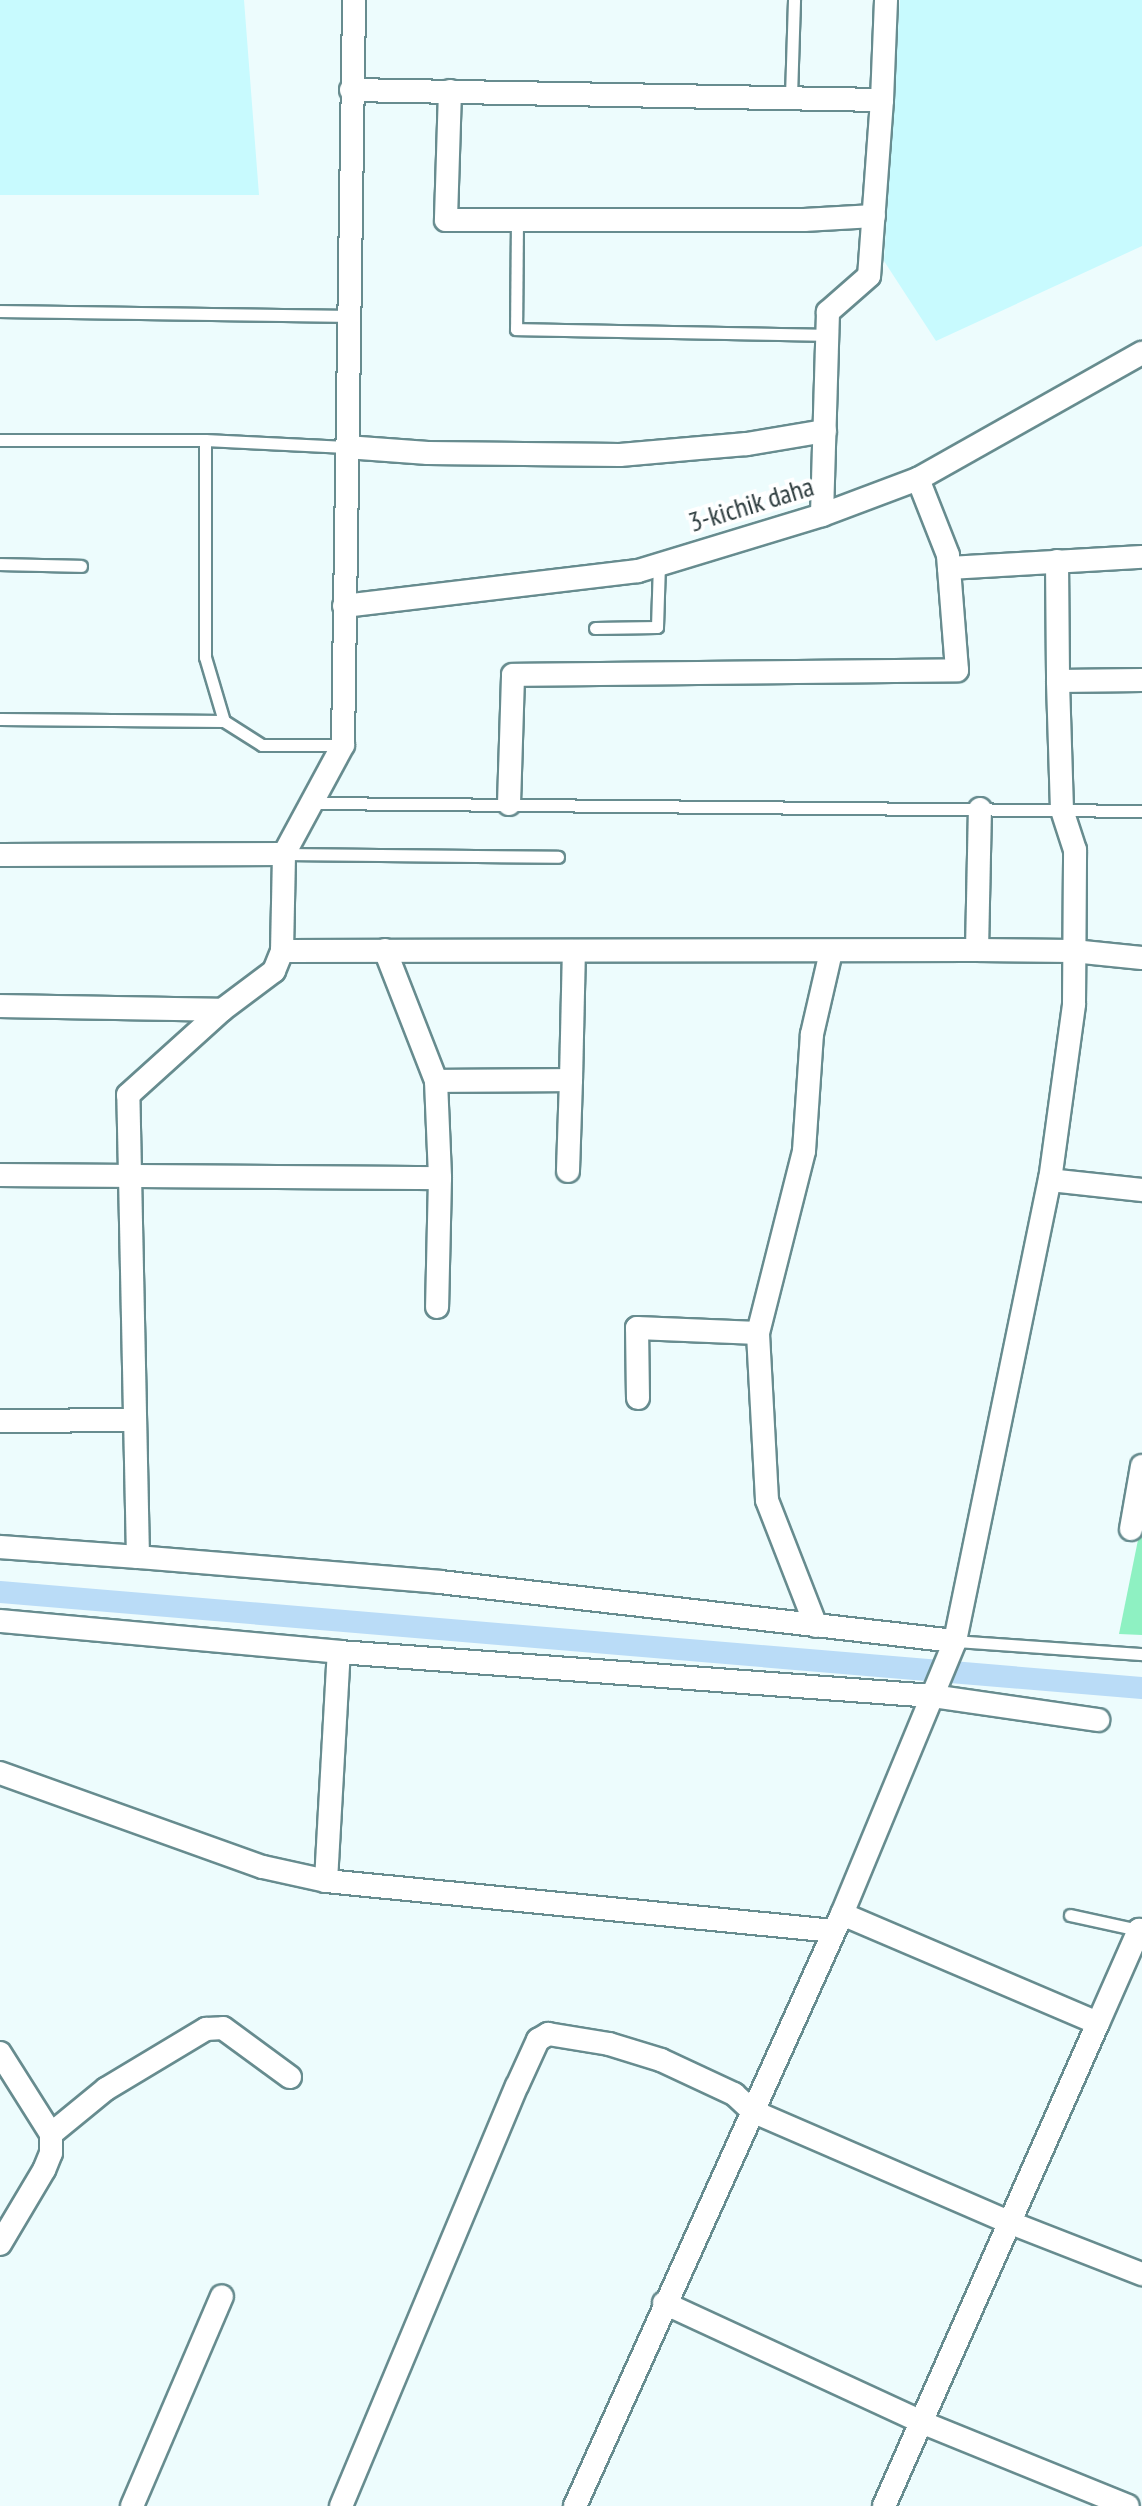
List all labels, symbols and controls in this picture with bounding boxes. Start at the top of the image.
street label: 3-kichik daha [684,469,818,539]

